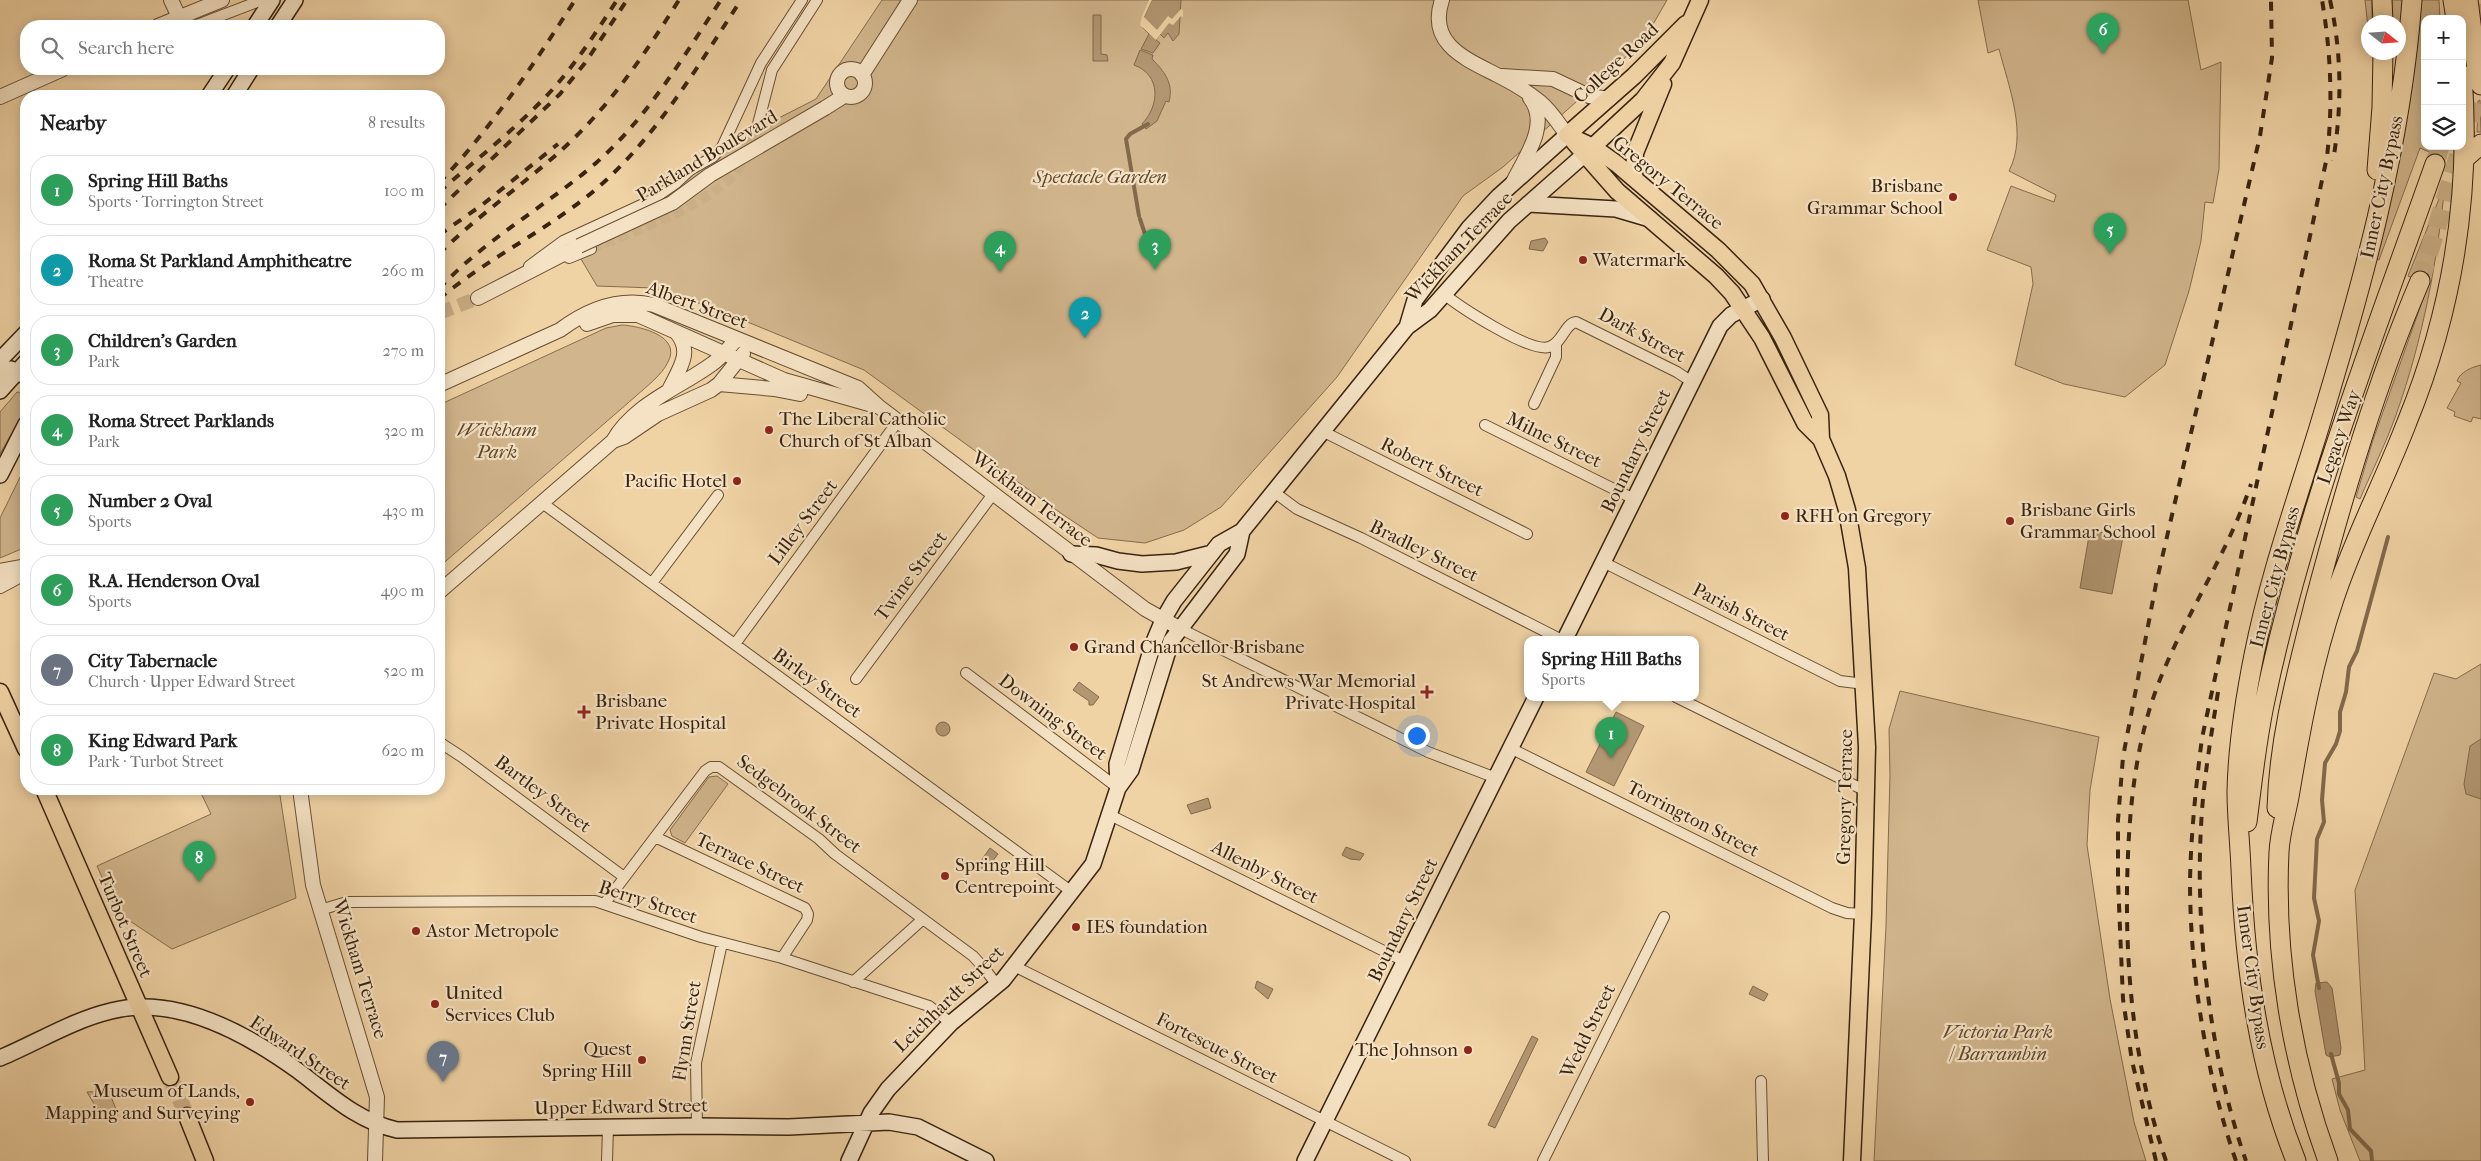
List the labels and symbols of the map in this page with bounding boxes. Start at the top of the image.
pin: 6 [2087,13,2119,54]
north arrow [2361,15,2406,60]
street label: College Road [1569,18,1663,108]
street label: Parkland Boulevard [633,105,782,207]
street label: Inner City Bypass [2356,113,2408,261]
street label: Gregory Terrace [1608,132,1728,234]
park label: Spectacle Garden [1032,166,1167,188]
place label: Brisbane Grammar School [1807,175,1943,219]
street label: Wickham Terrace [1400,187,1517,307]
marker: Brisbane Grammar School [1947,191,1959,203]
pin: 5 [2094,213,2126,254]
pin: 3 [1139,229,1171,270]
pin: 4 [984,231,1016,272]
place label: Watermark [1592,249,1686,271]
marker: Watermark [1577,254,1589,266]
street label: Albert Street [643,276,751,334]
pin: 2 [1069,297,1101,338]
street label: Dark Street [1595,303,1689,367]
street label: Boundary Street [1597,385,1676,517]
street label: Legacy Way [2313,386,2366,487]
place label: The Liberal Catholic Church of St Alban [779,408,946,452]
street label: Milne Street [1503,408,1605,473]
park label: Wickham Park [457,419,537,463]
marker: The Liberal Catholic Church of St Alban [763,424,775,436]
street label: Robert Street [1377,433,1487,501]
street label: Wickham Terrace [967,446,1096,551]
place label: Pacific Hotel [624,470,727,492]
marker: Pacific Hotel [731,475,743,487]
street label: Lilley Street [764,475,842,569]
place label: Brisbane Girls Grammar School [2020,499,2156,543]
street label: Inner City Bypass [2246,504,2304,650]
place label: RFH on Gregory [1795,505,1932,527]
marker: RFH on Gregory [1779,510,1791,522]
street label: Bradley Street [1366,515,1482,587]
marker: Brisbane Girls Grammar School [2004,515,2016,527]
street label: Twine Street [870,527,952,625]
street label: Parish Street [1689,578,1793,646]
place label: Grand Chancellor Brisbane [1084,636,1305,658]
marker: Grand Chancellor Brisbane [1068,641,1080,653]
street label: Birley Street [768,643,866,723]
street label: Downing Street [994,669,1112,765]
place label: St Andrews War Memorial Private Hospital [1201,670,1416,714]
marker: St Andrews War Memorial Private Hospital [1420,685,1434,699]
place label: Brisbane Private Hospital [595,690,726,734]
marker: Brisbane Private Hospital [577,705,591,719]
pin: 1 [1595,717,1627,758]
your location [1404,723,1430,749]
street label: Gregory Terrace [1833,729,1857,865]
street label: Sedgebrook Street [732,750,866,858]
street label: Bartley Street [491,751,596,837]
street label: Torrington Street [1623,776,1763,862]
street label: Terrace Street [692,828,808,898]
street label: Allenby Street [1207,835,1322,908]
pin: 8 [183,841,215,882]
place label: Spring Hill Centrepoint [955,854,1056,898]
street label: Boundary Street [1364,854,1443,986]
street label: Turbot Street [93,869,157,981]
marker: Spring Hill Centrepoint [939,870,951,882]
street label: Berry Street [596,876,700,928]
street label: Wickham Terrace [328,896,392,1041]
street label: Inner City Bypass [2232,903,2274,1051]
place label: IES foundation [1086,916,1208,938]
place label: Astor Metropole [425,920,559,942]
marker: IES foundation [1070,921,1082,933]
marker: Astor Metropole [410,925,422,937]
street label: Leichhardt Street [890,941,1009,1057]
street label: Flynn Street [668,979,706,1083]
street label: Wedd Street [1555,980,1620,1082]
place label: United Services Club [445,982,555,1026]
marker: United Services Club [429,998,441,1010]
street label: Fortescue Street [1152,1008,1282,1088]
street label: Edward Street [245,1011,355,1095]
park label: Victoria Park / Barrambin [1943,1021,2053,1065]
place label: Quest Spring Hill [542,1038,632,1082]
place label: The Johnson [1355,1039,1458,1061]
pin: 7 [427,1041,459,1082]
marker: The Johnson [1462,1044,1474,1056]
marker: Quest Spring Hill [636,1054,648,1066]
place label: Museum of Lands, Mapping and Surveying [45,1080,241,1124]
street label: Upper Edward Street [534,1094,708,1120]
marker: Museum of Lands, Mapping and Surveying [244,1096,256,1108]

